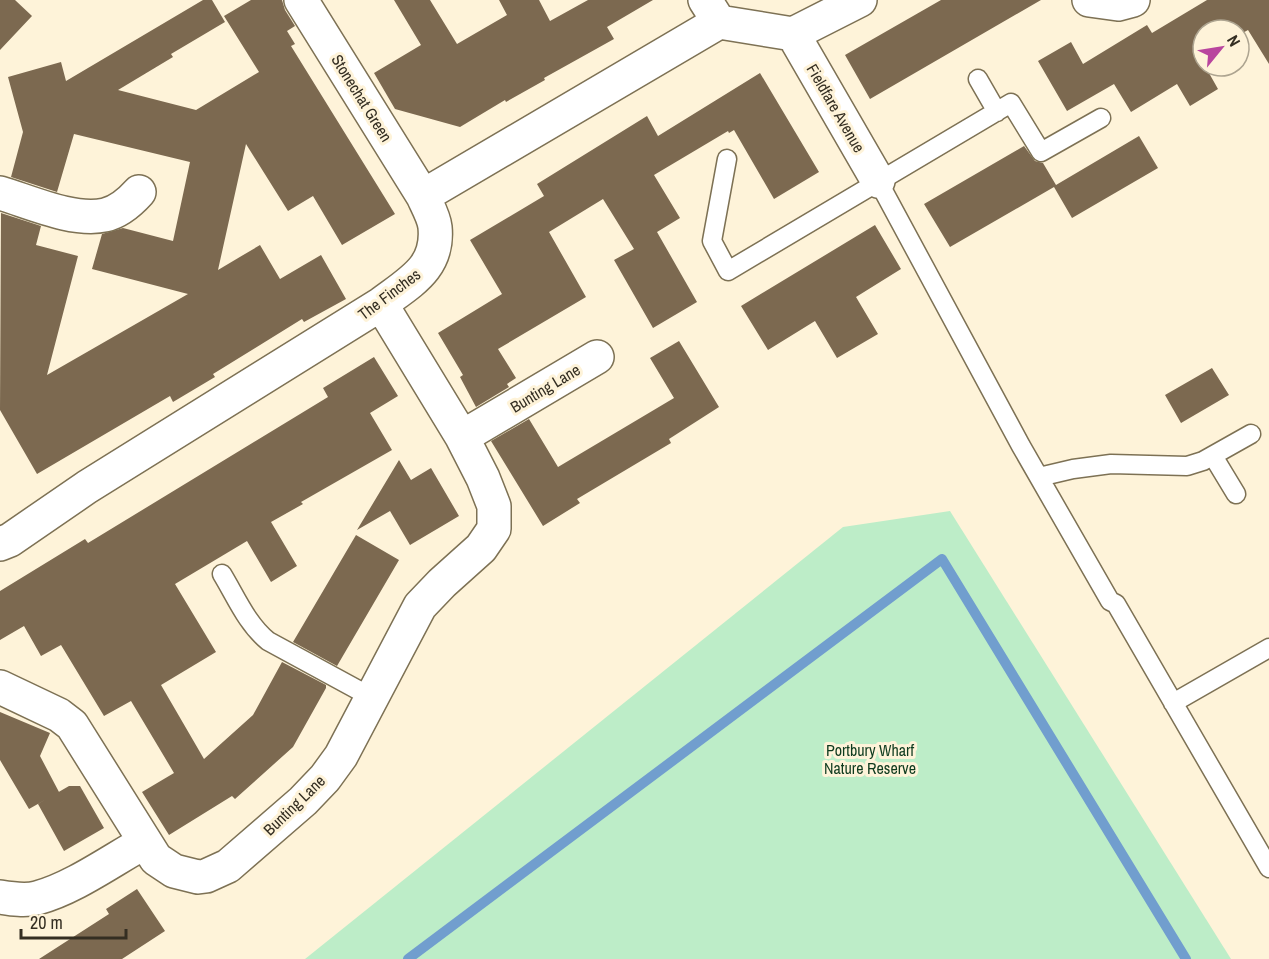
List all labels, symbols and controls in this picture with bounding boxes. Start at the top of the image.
north arrow [1191,18,1251,78]
text: N [1222,31,1246,50]
street label: Stonechat Green [326,50,398,146]
street label: Fieldfare Avenue [802,60,870,156]
street label: The Finches [353,263,425,325]
street label: Bunting Lane [506,358,584,418]
park label: Portbury Wharf Nature Reserve [824,739,916,779]
street label: Bunting Lane [258,770,330,840]
scale bar [21,902,126,940]
text: 20 m [30,910,63,935]

